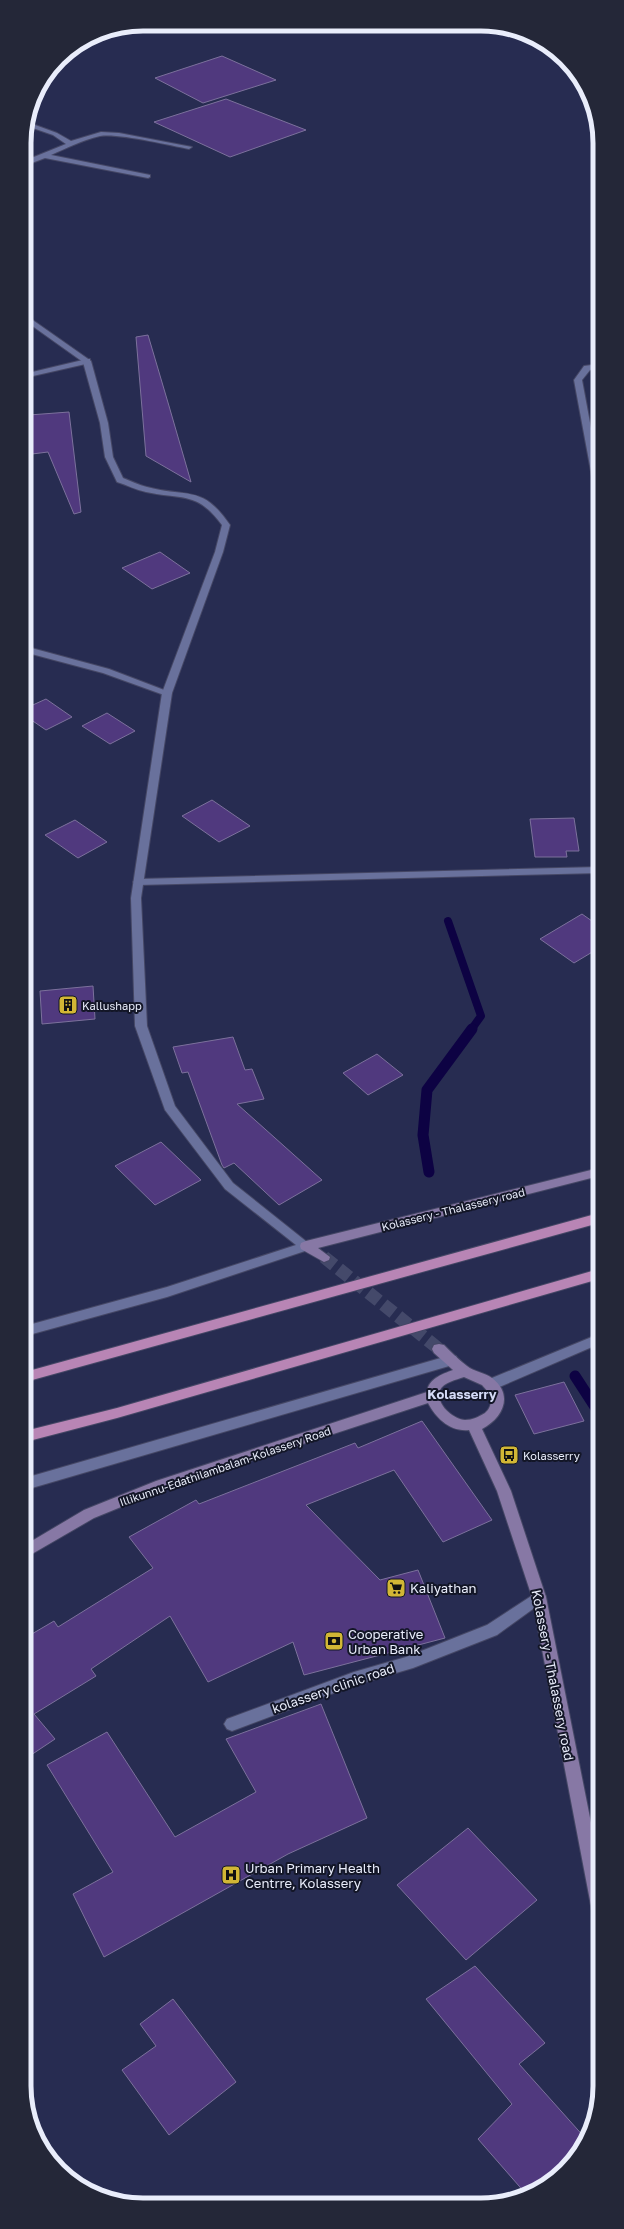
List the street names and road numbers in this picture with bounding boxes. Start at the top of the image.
street label: Kolassery - Thalassery road [380,1185,526,1233]
street label: Illikunnu-Edathilambalam-Kolassery Road [118,1424,332,1508]
street label: Kolassery - Thalassery road [529,1588,577,1762]
street label: kolassery clinic road [270,1660,396,1716]

